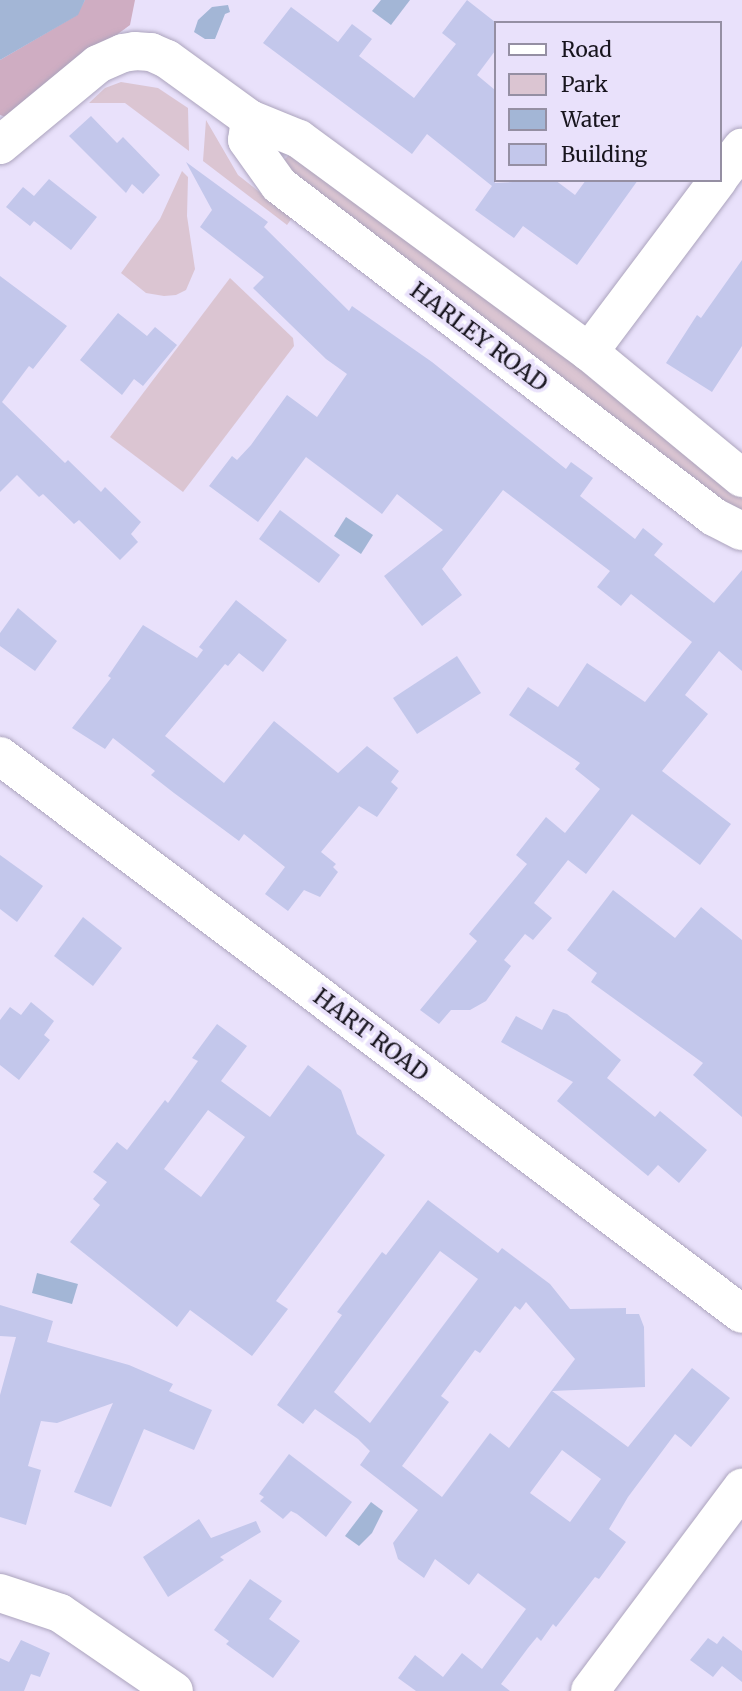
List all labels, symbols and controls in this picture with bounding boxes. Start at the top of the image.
legend [494,21,721,182]
text: Road [561,36,612,63]
text: Park [561,71,608,98]
text: Water [561,106,620,133]
text: Building [561,141,647,168]
street label: HARLEY ROAD [405,276,553,398]
street label: HART ROAD [308,983,434,1087]

